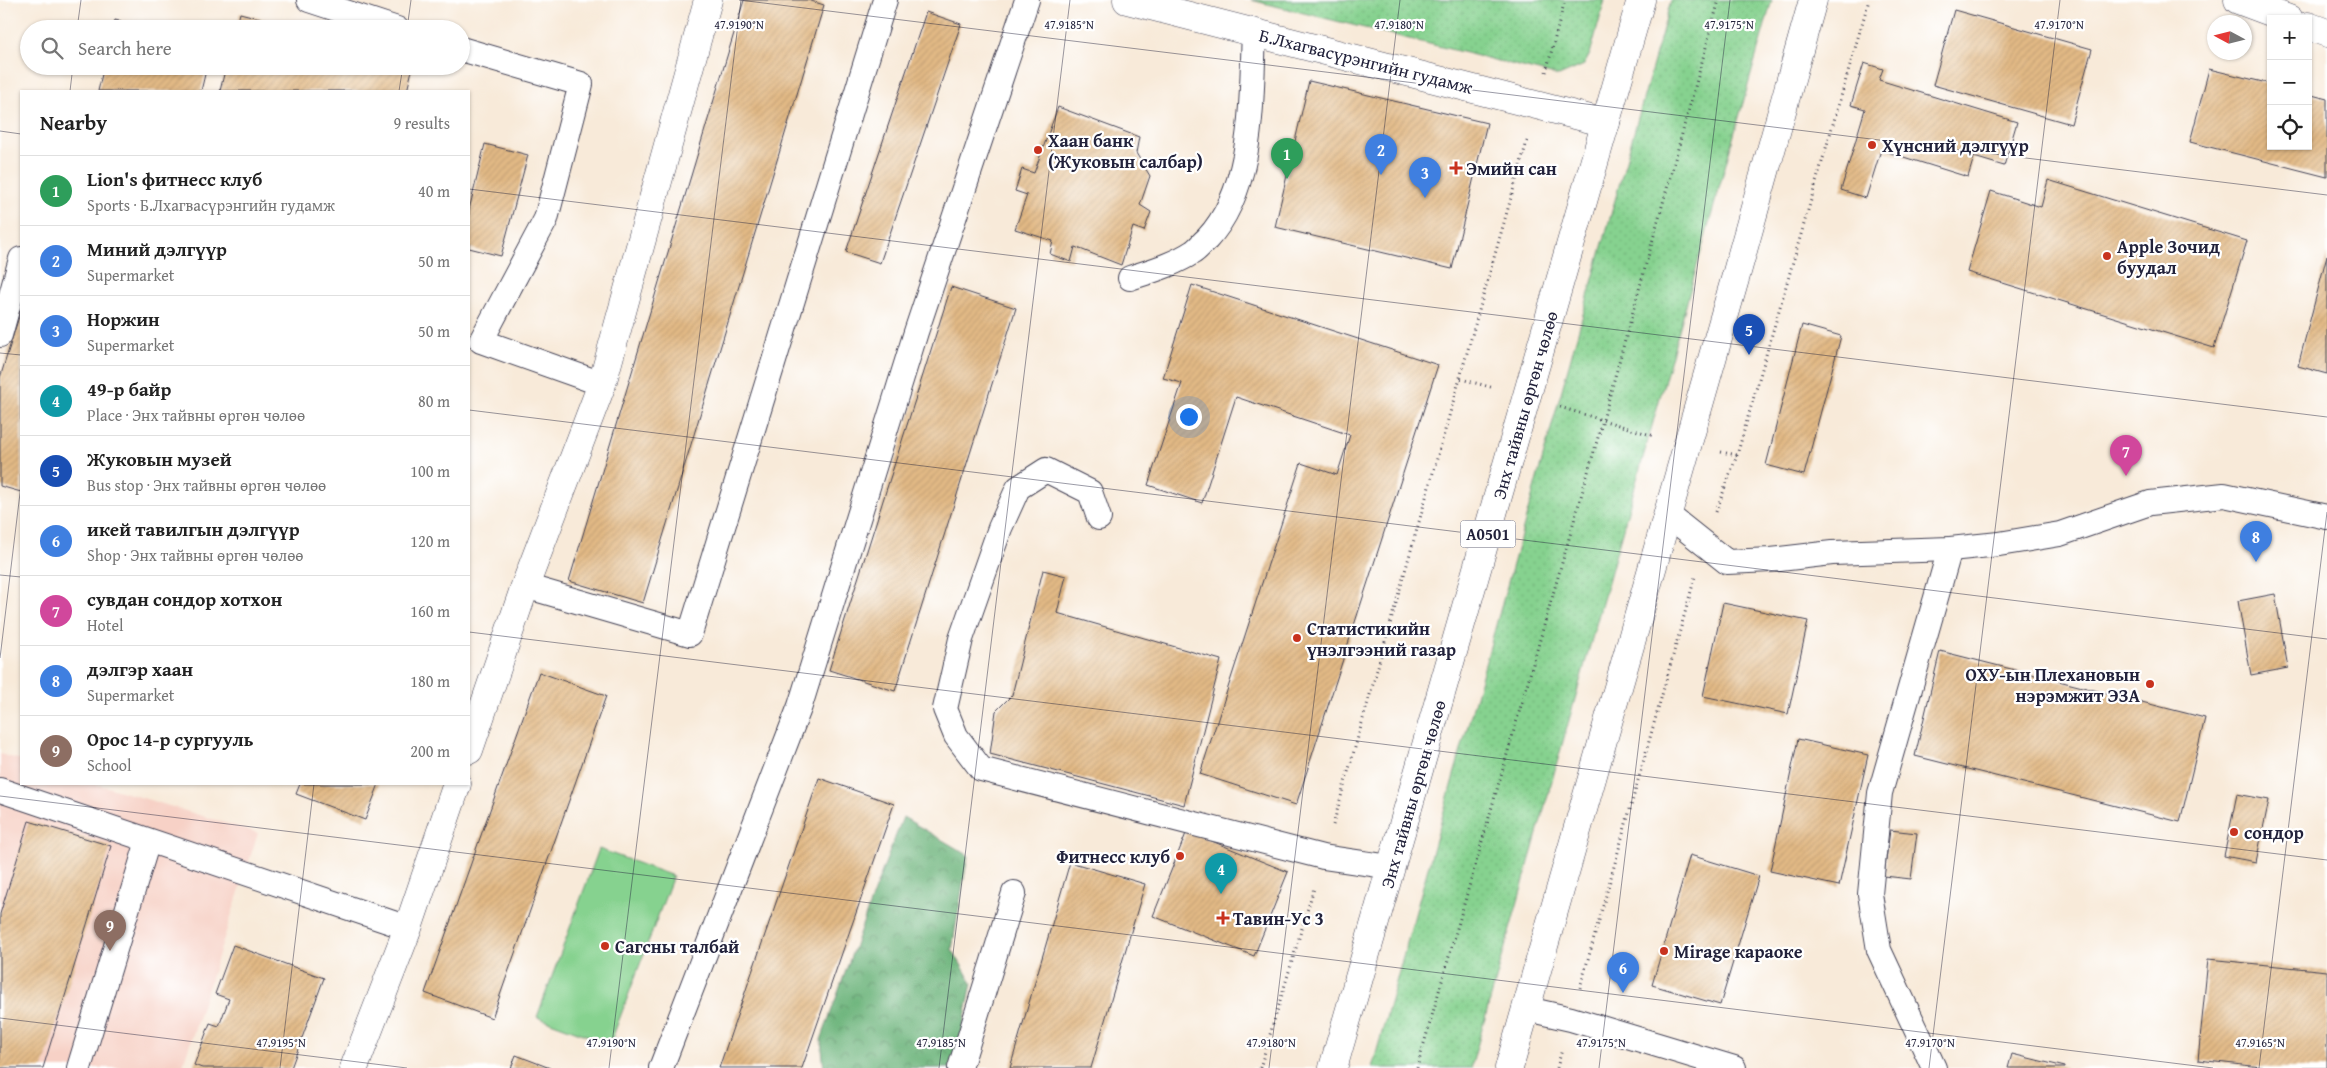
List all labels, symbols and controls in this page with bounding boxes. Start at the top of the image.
north arrow [2207,15,2252,60]
map controls [2267,15,2312,150]
button: + [2267,15,2312,60]
text: 47.9190°N [714,16,764,33]
text: 47.9185°N [1044,16,1094,33]
text: 47.9180°N [1374,16,1424,33]
text: 47.9175°N [1704,16,1754,33]
text: 47.9170°N [2034,16,2084,33]
search box [20,20,470,75]
street label: Б.Лхагвасүрэнгийн гудамж [1256,21,1476,101]
icon: search [38,34,66,62]
text: Search here [78,34,172,62]
button: − [2267,60,2312,105]
button: locate [2267,105,2312,150]
text: Nearby [40,107,107,138]
text: 9 results [393,111,450,135]
place label: Хаан банк (Жуковын салбар) [1048,127,1203,175]
place label: Хүнсний дэлгүүр [1882,132,2029,159]
pin: 2 [1365,134,1397,175]
pin: 1 [1271,138,1303,179]
marker: Хүнсний дэлгүүр [1866,139,1878,151]
marker: Хаан банк (Жуковын салбар) [1032,144,1044,156]
place label: Эмийн сан [1466,155,1557,182]
pin: 3 [1409,157,1441,198]
marker: Эмийн сан [1450,162,1462,174]
text: Lion's фитнесс клуб [87,165,262,193]
text: 1 [52,179,60,203]
text: 40 m [418,179,450,203]
text: Sports · Б.Лхагвасүрэнгийн гудамж [87,193,335,217]
place label: Apple Зочид буудал [2117,233,2220,281]
text: Миний дэлгүүр [87,235,227,263]
text: 2 [52,249,60,273]
text: 50 m [418,249,450,273]
marker: Apple Зочид буудал [2101,250,2113,262]
text: Supermarket [87,263,174,287]
text: Норжин [87,305,160,333]
street label: Энх тайвны өргөн чөлөө [1485,308,1565,502]
pin: 5 [1733,314,1765,355]
text: 3 [52,319,60,343]
text: 50 m [418,319,450,343]
text: Supermarket [87,333,174,357]
text: 49-р байр [87,375,171,403]
text: 4 [52,389,60,413]
text: 80 m [418,389,450,413]
text: Place · Энх тайвны өргөн чөлөө [87,403,305,427]
your location [1176,404,1202,430]
pin: 7 [2110,435,2142,476]
text: Жуковын музей [87,445,232,473]
text: 5 [52,459,60,483]
text: 100 m [410,459,450,483]
text: Bus stop · Энх тайвны өргөн чөлөө [87,473,326,497]
text: икей тавилгын дэлгүүр [87,515,300,543]
road number: A0501 [1460,520,1516,548]
pin: 8 [2240,521,2272,562]
text: 6 [52,529,60,553]
text: 120 m [410,529,450,553]
text: Shop · Энх тайвны өргөн чөлөө [87,543,303,567]
text: сувдан сондор хотхон [87,585,282,613]
text: 7 [52,599,60,623]
text: 160 m [410,599,450,623]
text: Hotel [87,613,123,637]
place label: Статистикийн үнэлгээний газар [1307,615,1456,663]
marker: Статистикийн үнэлгээний газар [1291,632,1303,644]
text: дэлгэр хаан [87,655,193,683]
place label: ОХУ-ын Плехановын нэрэмжит ЭЗА [1965,661,2140,709]
text: 8 [52,669,60,693]
text: 180 m [410,669,450,693]
marker: ОХУ-ын Плехановын нэрэмжит ЭЗА [2144,678,2156,690]
text: Supermarket [87,683,174,707]
street label: Энх тайвны өргөн чөлөө [1373,697,1453,891]
text: Орос 14-р сургууль [87,725,253,753]
text: 9 [52,739,60,763]
text: 200 m [410,739,450,763]
text: School [87,753,131,777]
place label: сондор [2244,819,2304,846]
marker: сондор [2228,826,2240,838]
place label: Фитнесс клуб [1056,843,1170,870]
marker: Фитнесс клуб [1174,850,1186,862]
pin: 4 [1205,853,1237,894]
place label: Тавин-Ус 3 [1233,905,1324,932]
pin: 9 [94,910,126,951]
marker: Тавин-Ус 3 [1217,912,1229,924]
place label: Сагсны талбай [615,933,739,960]
place label: Mirage караоке [1674,938,1803,965]
marker: Сагсны талбай [599,940,611,952]
marker: Mirage караоке [1658,945,1670,957]
pin: 6 [1607,952,1639,993]
text: 47.9195°N [256,1034,306,1051]
text: 47.9190°N [586,1034,636,1051]
text: 47.9185°N [916,1034,966,1051]
text: 47.9180°N [1246,1034,1296,1051]
text: 47.9175°N [1576,1034,1626,1051]
text: 47.9170°N [1905,1034,1955,1051]
text: 47.9165°N [2235,1034,2285,1051]

